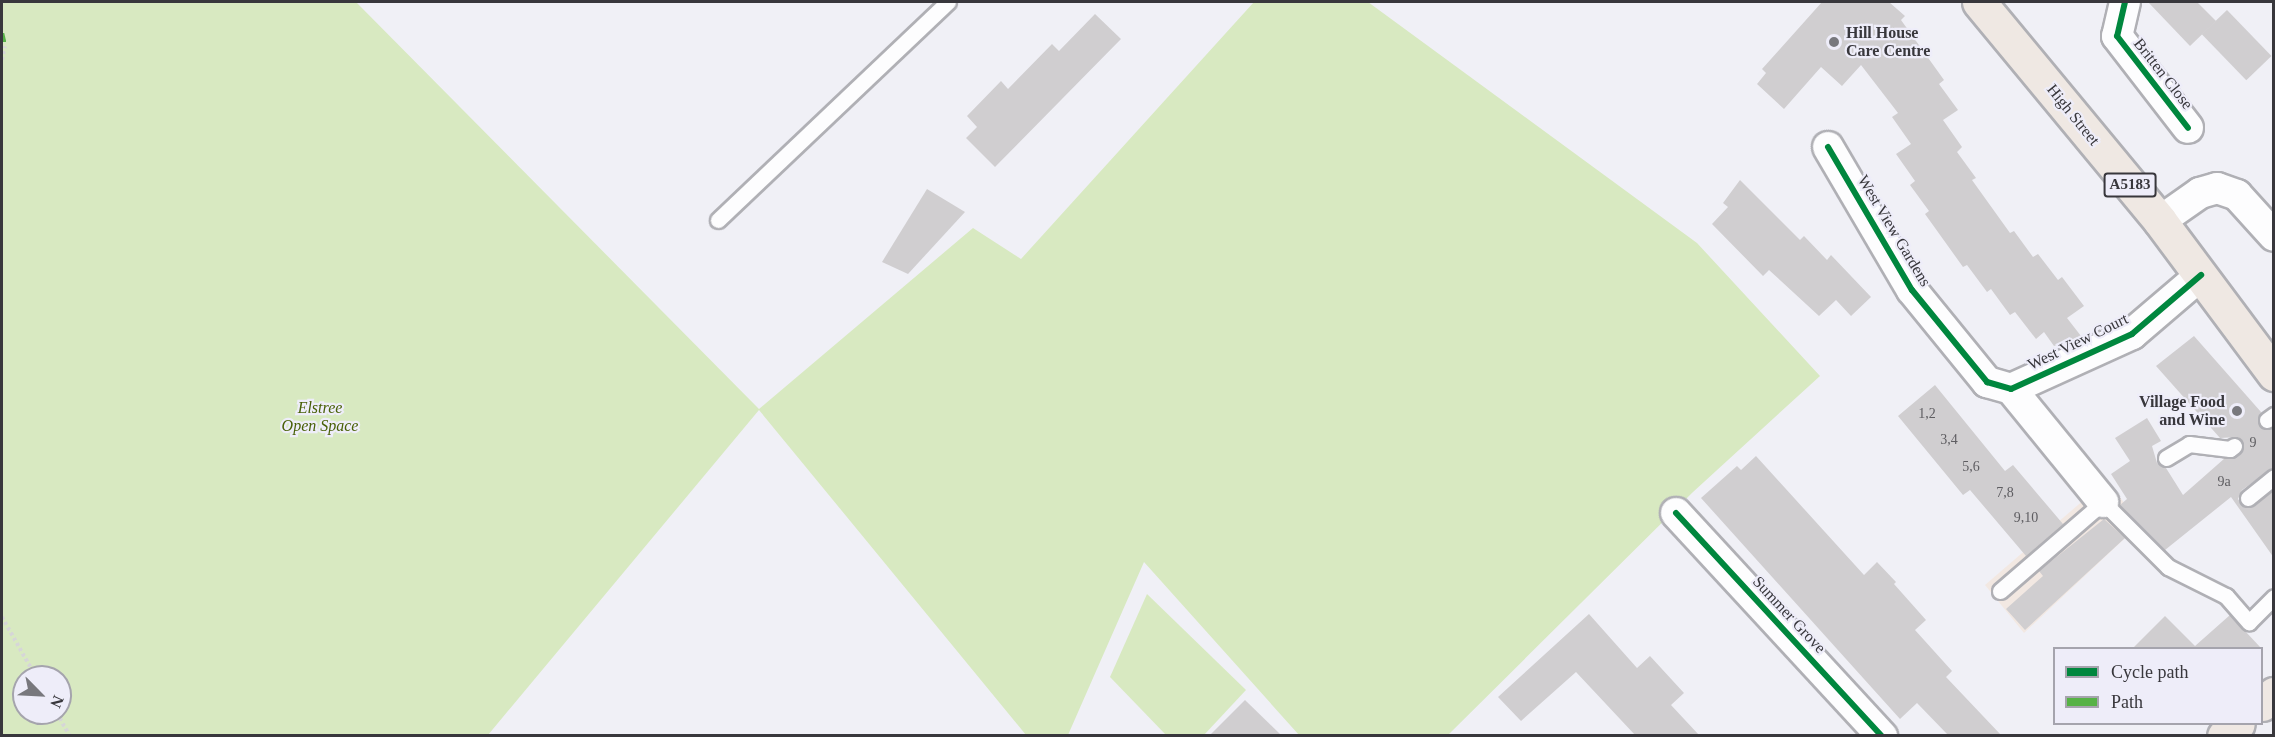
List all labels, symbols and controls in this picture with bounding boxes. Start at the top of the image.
place label: Hill House Care Centre [1846,23,1930,61]
marker: Hill House Care Centre [1827,35,1841,49]
street label: Britten Close [2129,35,2197,113]
street label: High Street [2042,80,2104,150]
street label: West View Gardens [1853,172,1935,290]
road number: A5183 [2103,173,2157,197]
street label: West View Court [2024,309,2132,375]
place label: Village Food and Wine [2139,392,2225,430]
park label: Elstree Open Space [282,398,358,436]
marker: Village Food and Wine [2230,404,2244,418]
house number: 1,2 [1918,406,1936,422]
house number: 3,4 [1940,432,1958,448]
house number: 9 [2250,435,2256,451]
house number: 5,6 [1962,459,1980,475]
house number: 9a [2217,474,2231,490]
house number: 7,8 [1996,485,2014,501]
house number: 9,10 [2014,510,2038,526]
street label: Summer Grove [1748,573,1830,657]
legend [2053,647,2263,725]
text: Cycle path [2111,662,2188,682]
north arrow [12,665,72,725]
text: Path [2111,692,2143,712]
text: N [47,693,67,710]

